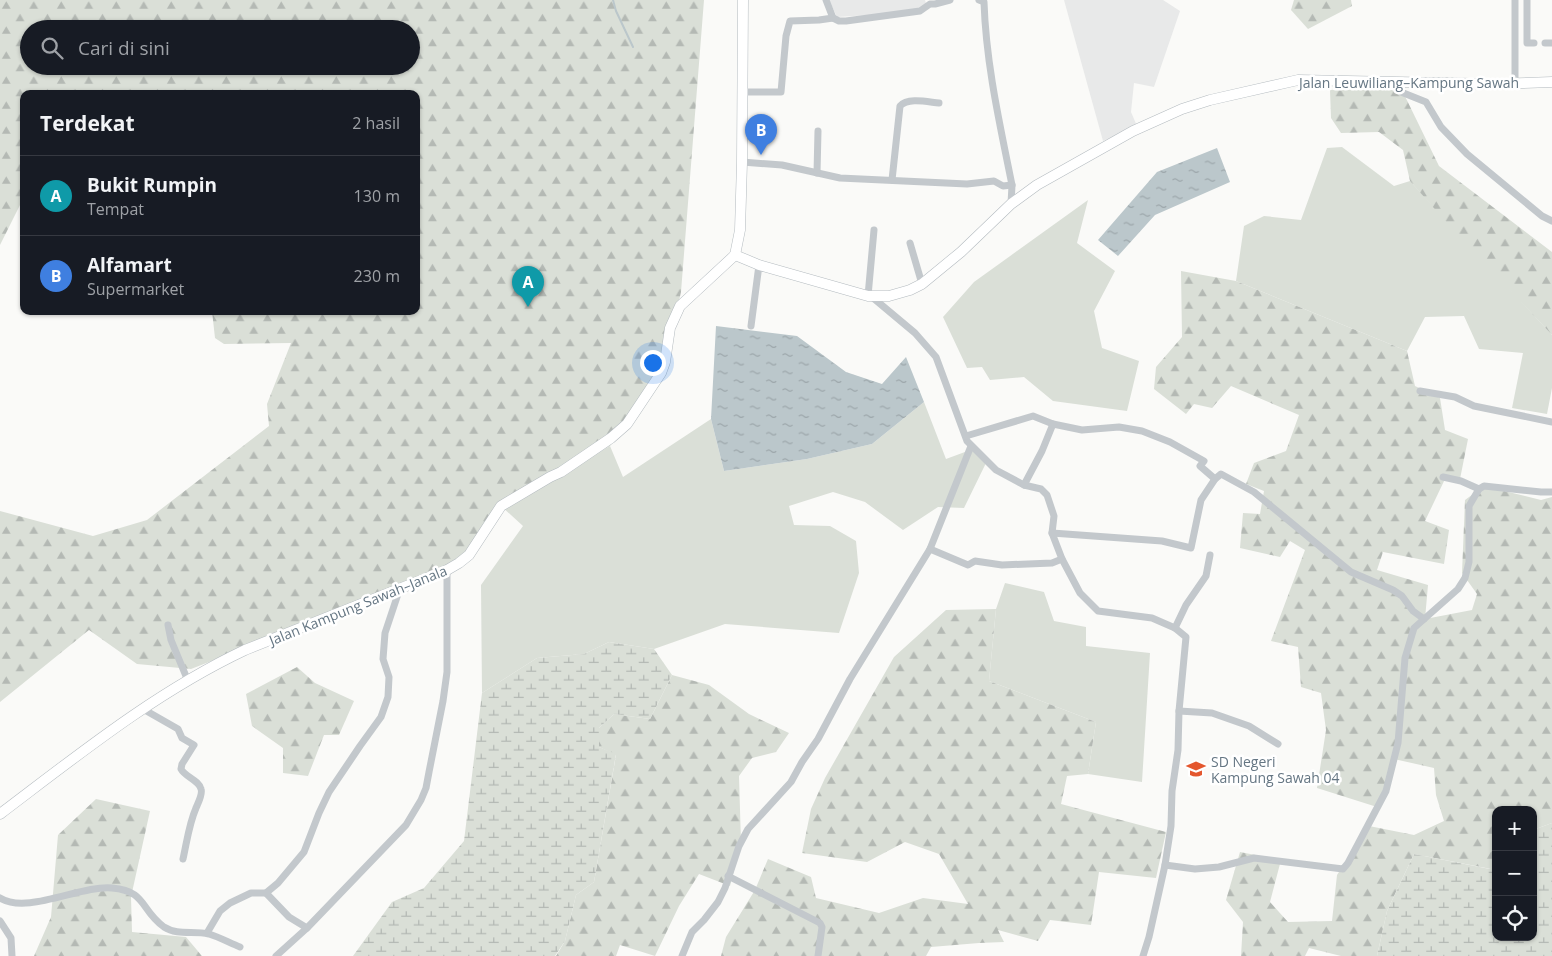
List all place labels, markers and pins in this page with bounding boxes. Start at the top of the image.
pin: B [745,114,777,155]
pin: A [512,266,544,307]
place label: SD Negeri Kampung Sawah 04 [1211,752,1340,787]
school or university icon: SD Negeri Kampung Sawah 04 [1185,758,1207,780]

